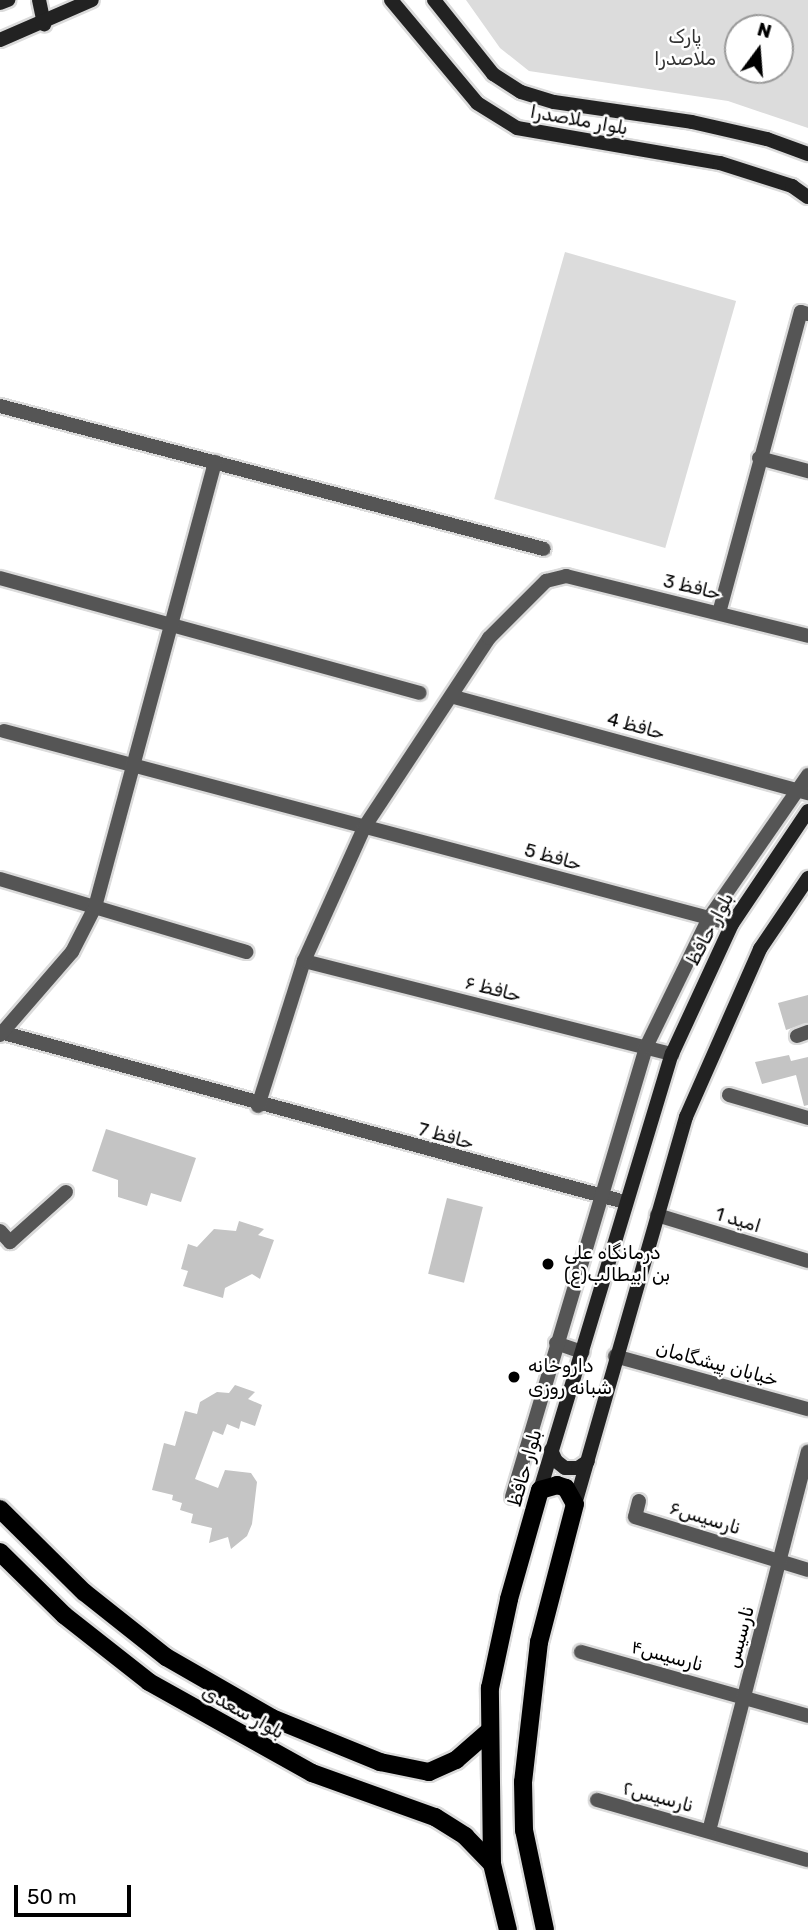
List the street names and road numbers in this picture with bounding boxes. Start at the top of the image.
street label: بلوار ملاصدرا [528,100,630,140]
street label: حافظ 3 [661,569,723,605]
street label: حافظ 4 [605,707,667,745]
street label: حافظ 5 [522,838,584,876]
street label: بلوار حافظ [681,889,739,969]
street label: حافظ ۶ [463,971,523,1007]
street label: حافظ 7 [416,1118,476,1154]
street label: امید 1 [712,1202,764,1238]
street label: خیابان پیشگامان [653,1337,781,1391]
street label: بلوار حافظ [503,1427,547,1509]
street label: نارسیس۶ [667,1496,743,1540]
street label: نارسیس [721,1604,759,1670]
street label: نارسیس۴ [629,1635,705,1677]
street label: بلوار سعدی [198,1680,288,1744]
street label: نارسیس۲ [620,1777,696,1817]

